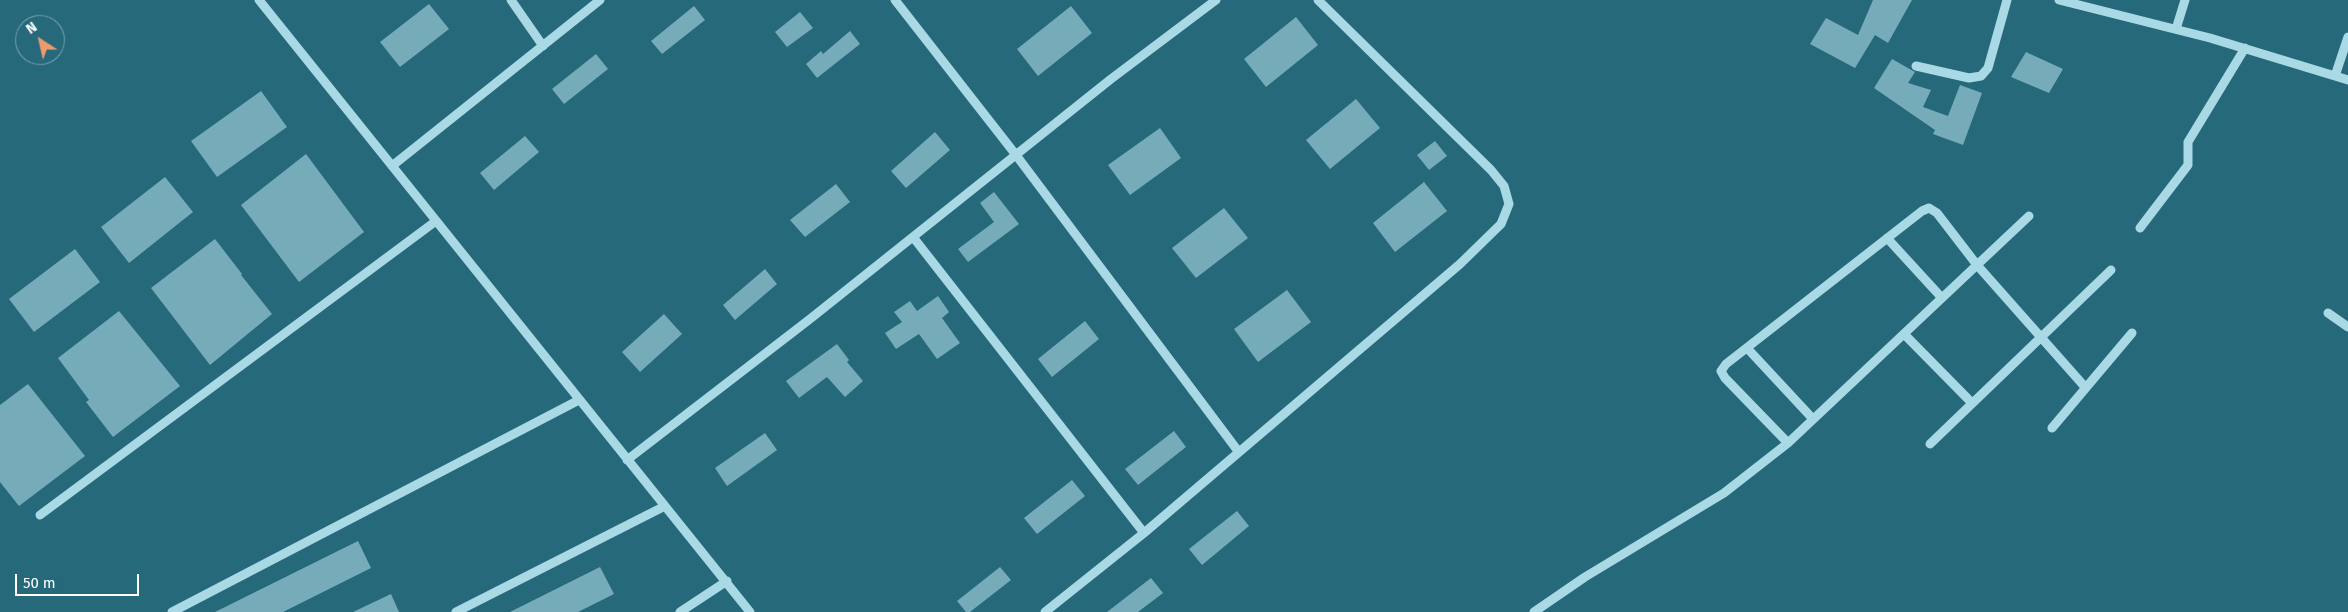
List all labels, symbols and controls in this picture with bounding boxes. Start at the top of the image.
north arrow [15,15,65,65]
text: N [23,18,40,38]
scale bar [18,564,141,596]
text: 50 m [23,574,56,592]

